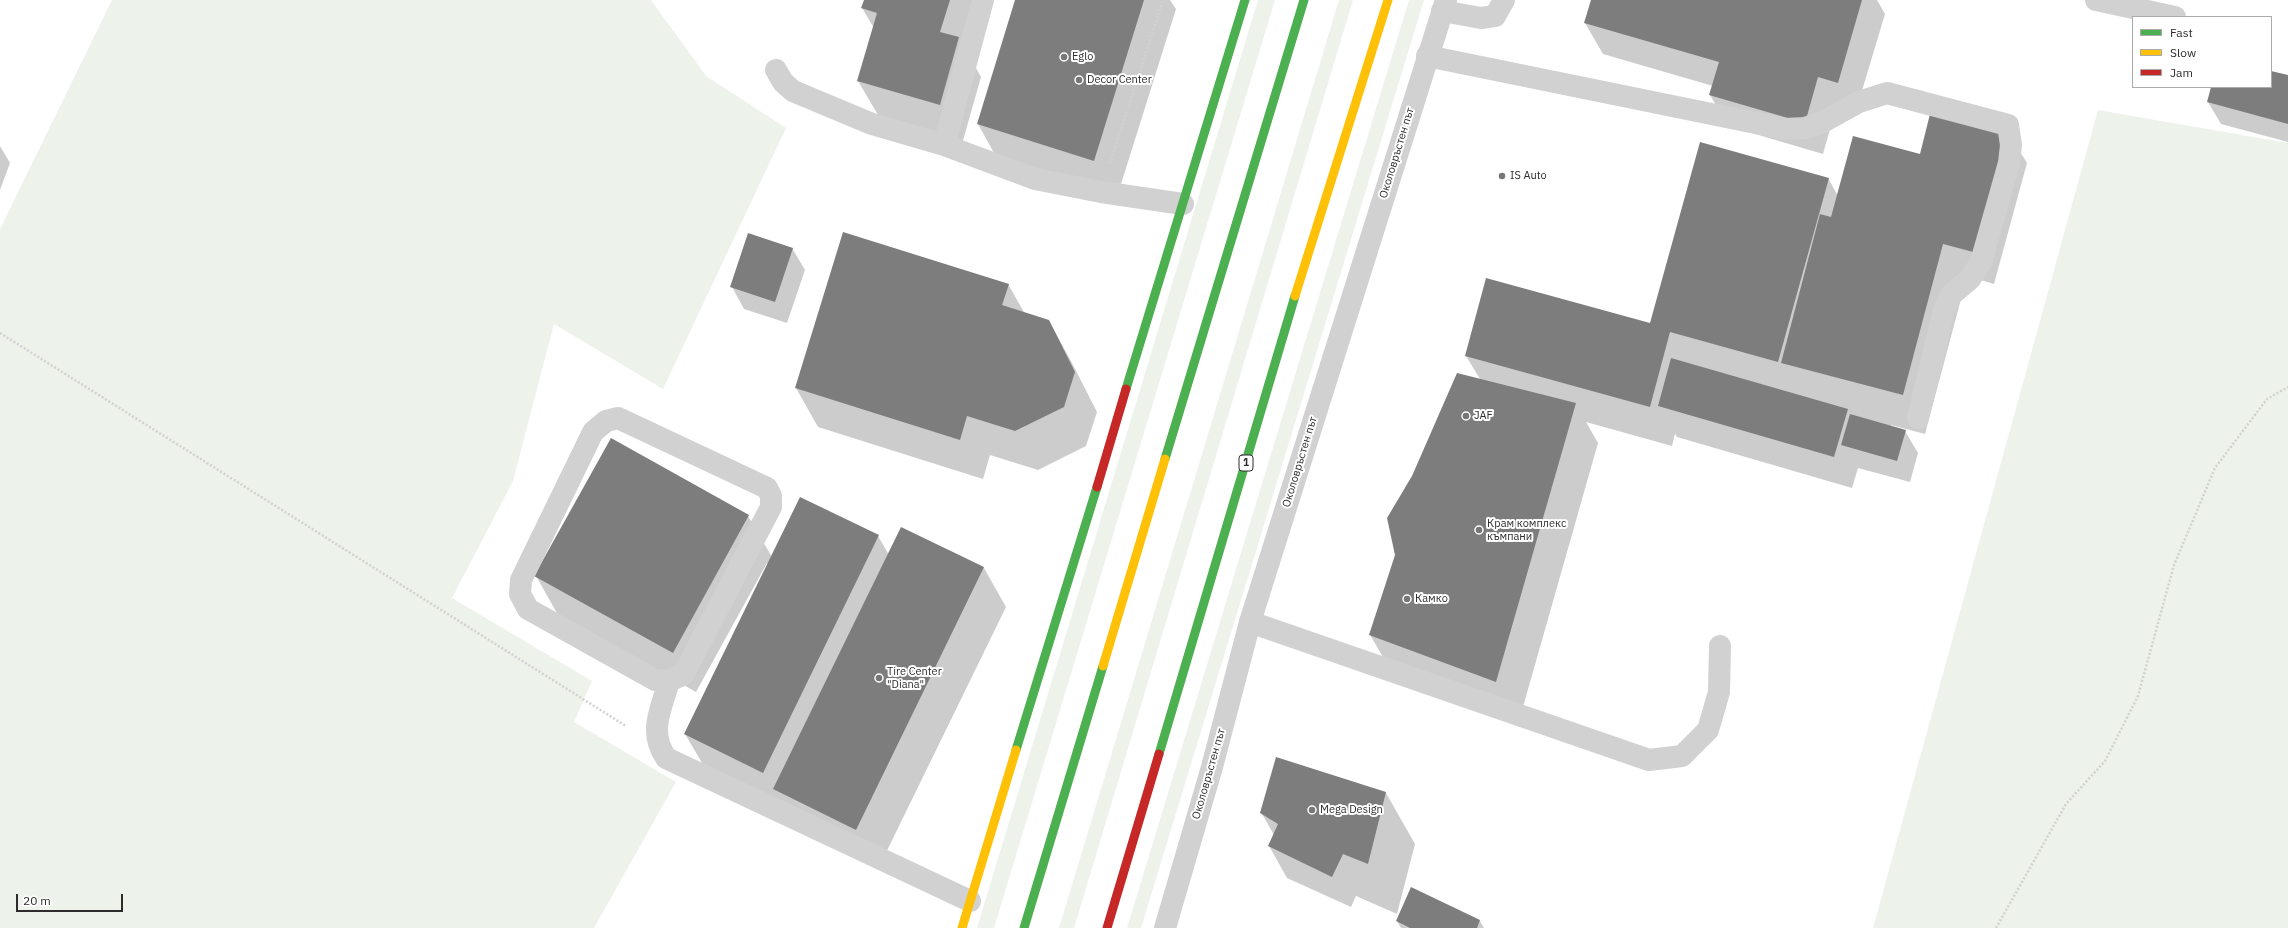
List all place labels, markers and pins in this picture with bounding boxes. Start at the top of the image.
place label: Eglo [1072,50,1093,64]
marker: Eglo [1059,52,1069,62]
place label: Decor Center [1087,73,1152,87]
marker: Decor Center [1074,75,1084,85]
place label: IS Auto [1510,169,1547,183]
marker: IS Auto [1497,171,1507,181]
place label: JAF [1474,409,1493,423]
marker: JAF [1461,411,1471,421]
place label: Крам комплекс къмпани [1487,517,1566,543]
marker: Крам комплекс къмпани [1474,525,1484,535]
place label: Камко [1415,592,1448,606]
marker: Камко [1402,594,1412,604]
place label: Tire Center "Diana" [887,665,942,691]
marker: Tire Center "Diana" [874,673,884,683]
place label: Mega Design [1320,803,1383,817]
marker: Mega Design [1307,805,1317,815]

